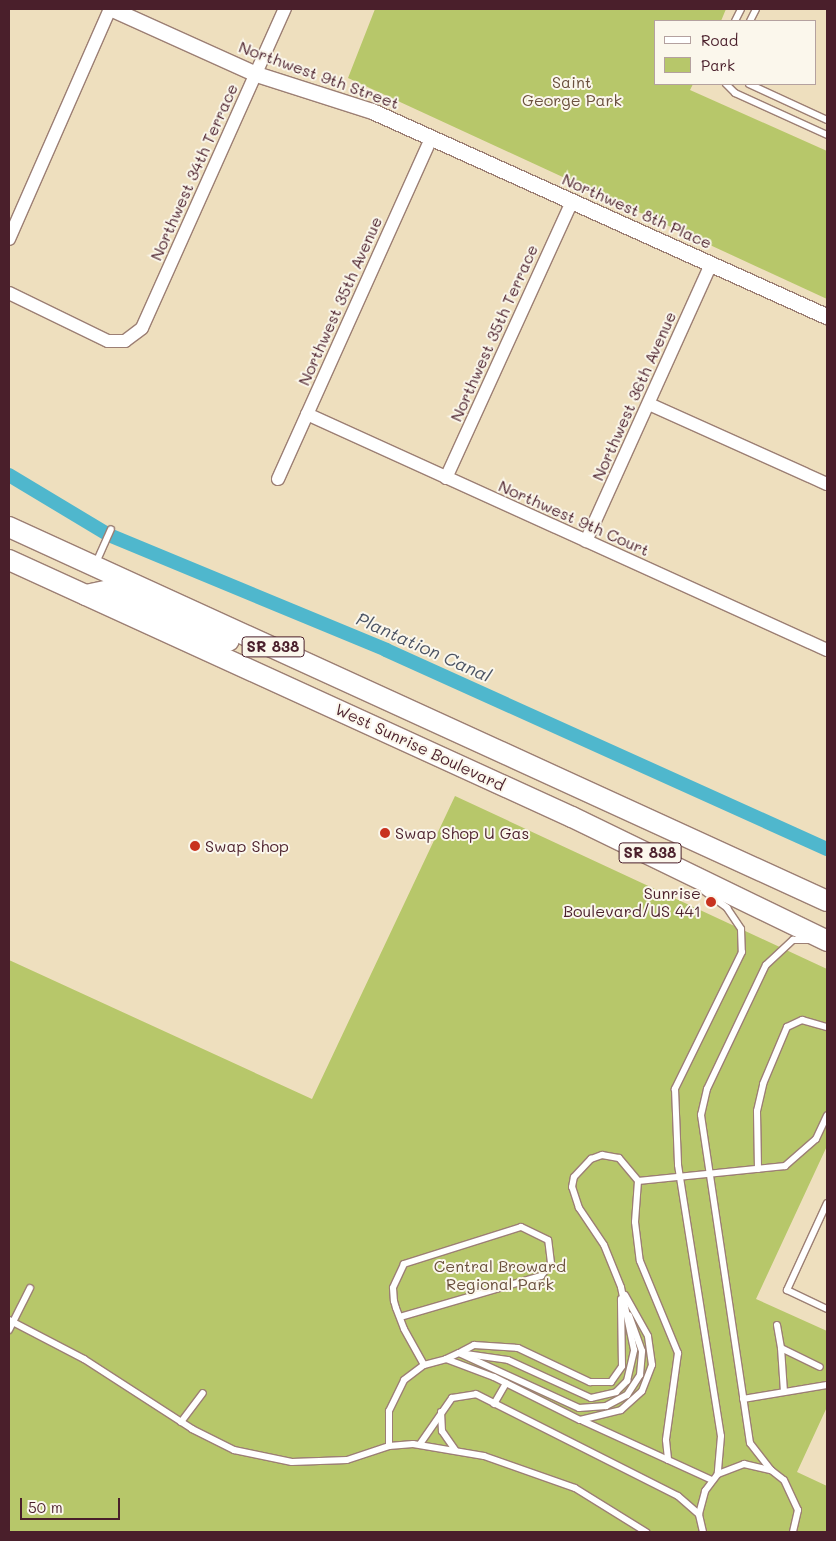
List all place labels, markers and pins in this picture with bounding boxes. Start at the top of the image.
place label: Swap Shop U Gas [395,823,529,843]
marker: Swap Shop U Gas [379,827,391,839]
place label: Swap Shop [205,836,289,856]
marker: Swap Shop [189,840,201,852]
place label: Sunrise Boulevard/US 441 [563,883,701,921]
marker: Sunrise Boulevard/US 441 [705,896,717,908]

